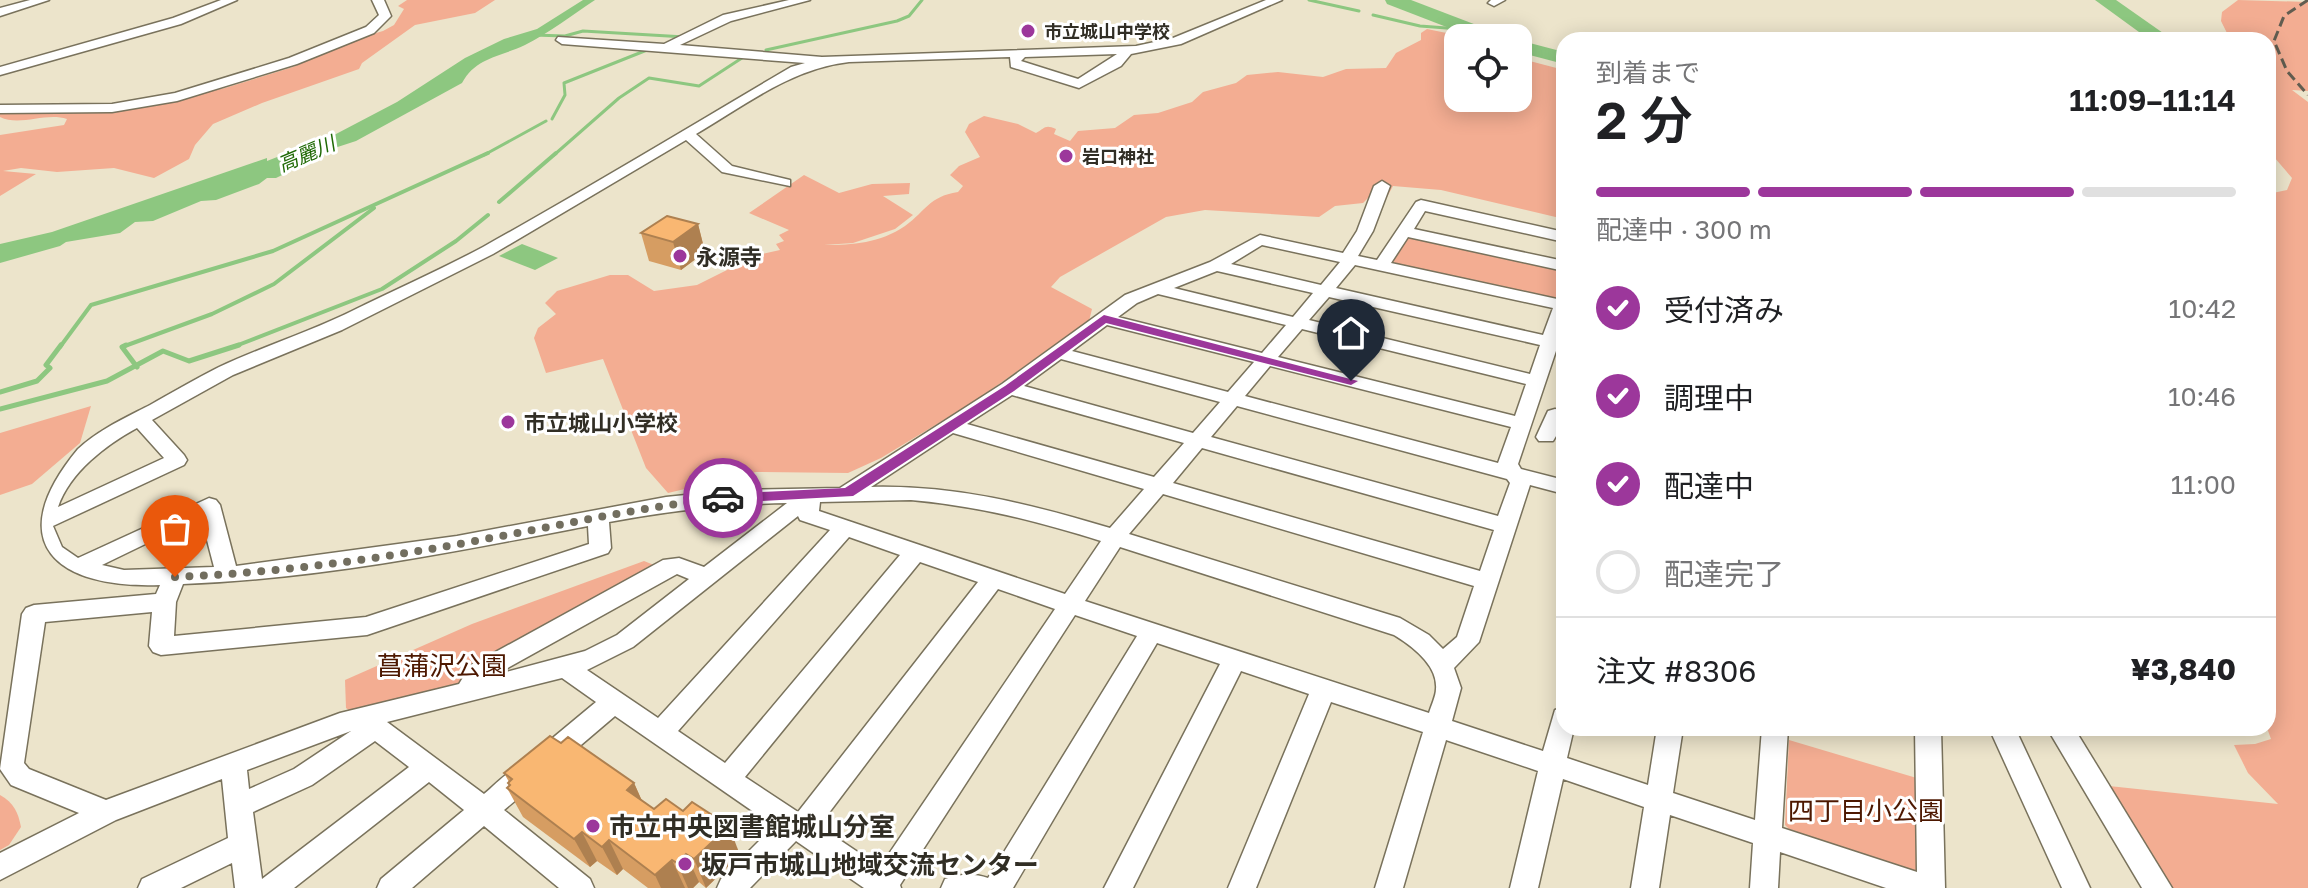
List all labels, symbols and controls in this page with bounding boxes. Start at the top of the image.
place label: 市立城山中学校 [1044,20,1170,42]
marker: 市立城山中学校 [1019,22,1037,40]
map controls [1444,24,1532,112]
button: locate [1444,24,1532,112]
text: 到着まで [1596,57,1700,88]
text: 11:09–11:14 [2069,82,2236,118]
text: 2 分 [1596,88,1692,150]
water label: 高麗川 [274,129,340,176]
place label: 岩口神社 [1082,145,1154,167]
marker: 岩口神社 [1057,147,1075,165]
text: 配達中 · 300 m [1596,214,1772,245]
place label: 永源寺 [696,243,762,270]
marker: 永源寺 [671,247,689,265]
icon: check [1596,286,1640,330]
text: 受付済み [1664,292,1784,328]
text: 10:42 [2169,293,2236,324]
pin [1317,299,1385,381]
icon: home [1329,311,1373,355]
icon: check [1596,374,1640,418]
text: 調理中 [1664,380,1754,416]
text: 10:46 [2168,381,2236,412]
place label: 市立城山小学校 [524,409,678,436]
marker: 市立城山小学校 [499,413,517,431]
courier [683,458,763,538]
icon: check [1596,462,1640,506]
text: 配達中 [1664,468,1754,504]
text: 11:00 [2171,469,2236,500]
icon: car [701,476,745,520]
pin [141,495,209,577]
icon: bag [153,507,197,551]
text: 配達完了 [1664,556,1784,592]
park label: 菖蒲沢公園 [377,650,507,681]
text: ¥3,840 [2131,651,2236,687]
text: 注文 #8306 [1596,653,1757,689]
park label: 四丁目小公園 [1788,795,1944,826]
place label: 市立中央図書館城山分室 [609,811,895,842]
marker: 市立中央図書館城山分室 [584,817,602,835]
place label: 坂戸市城山地域交流センター [701,849,1039,880]
marker: 坂戸市城山地域交流センター [676,855,694,873]

